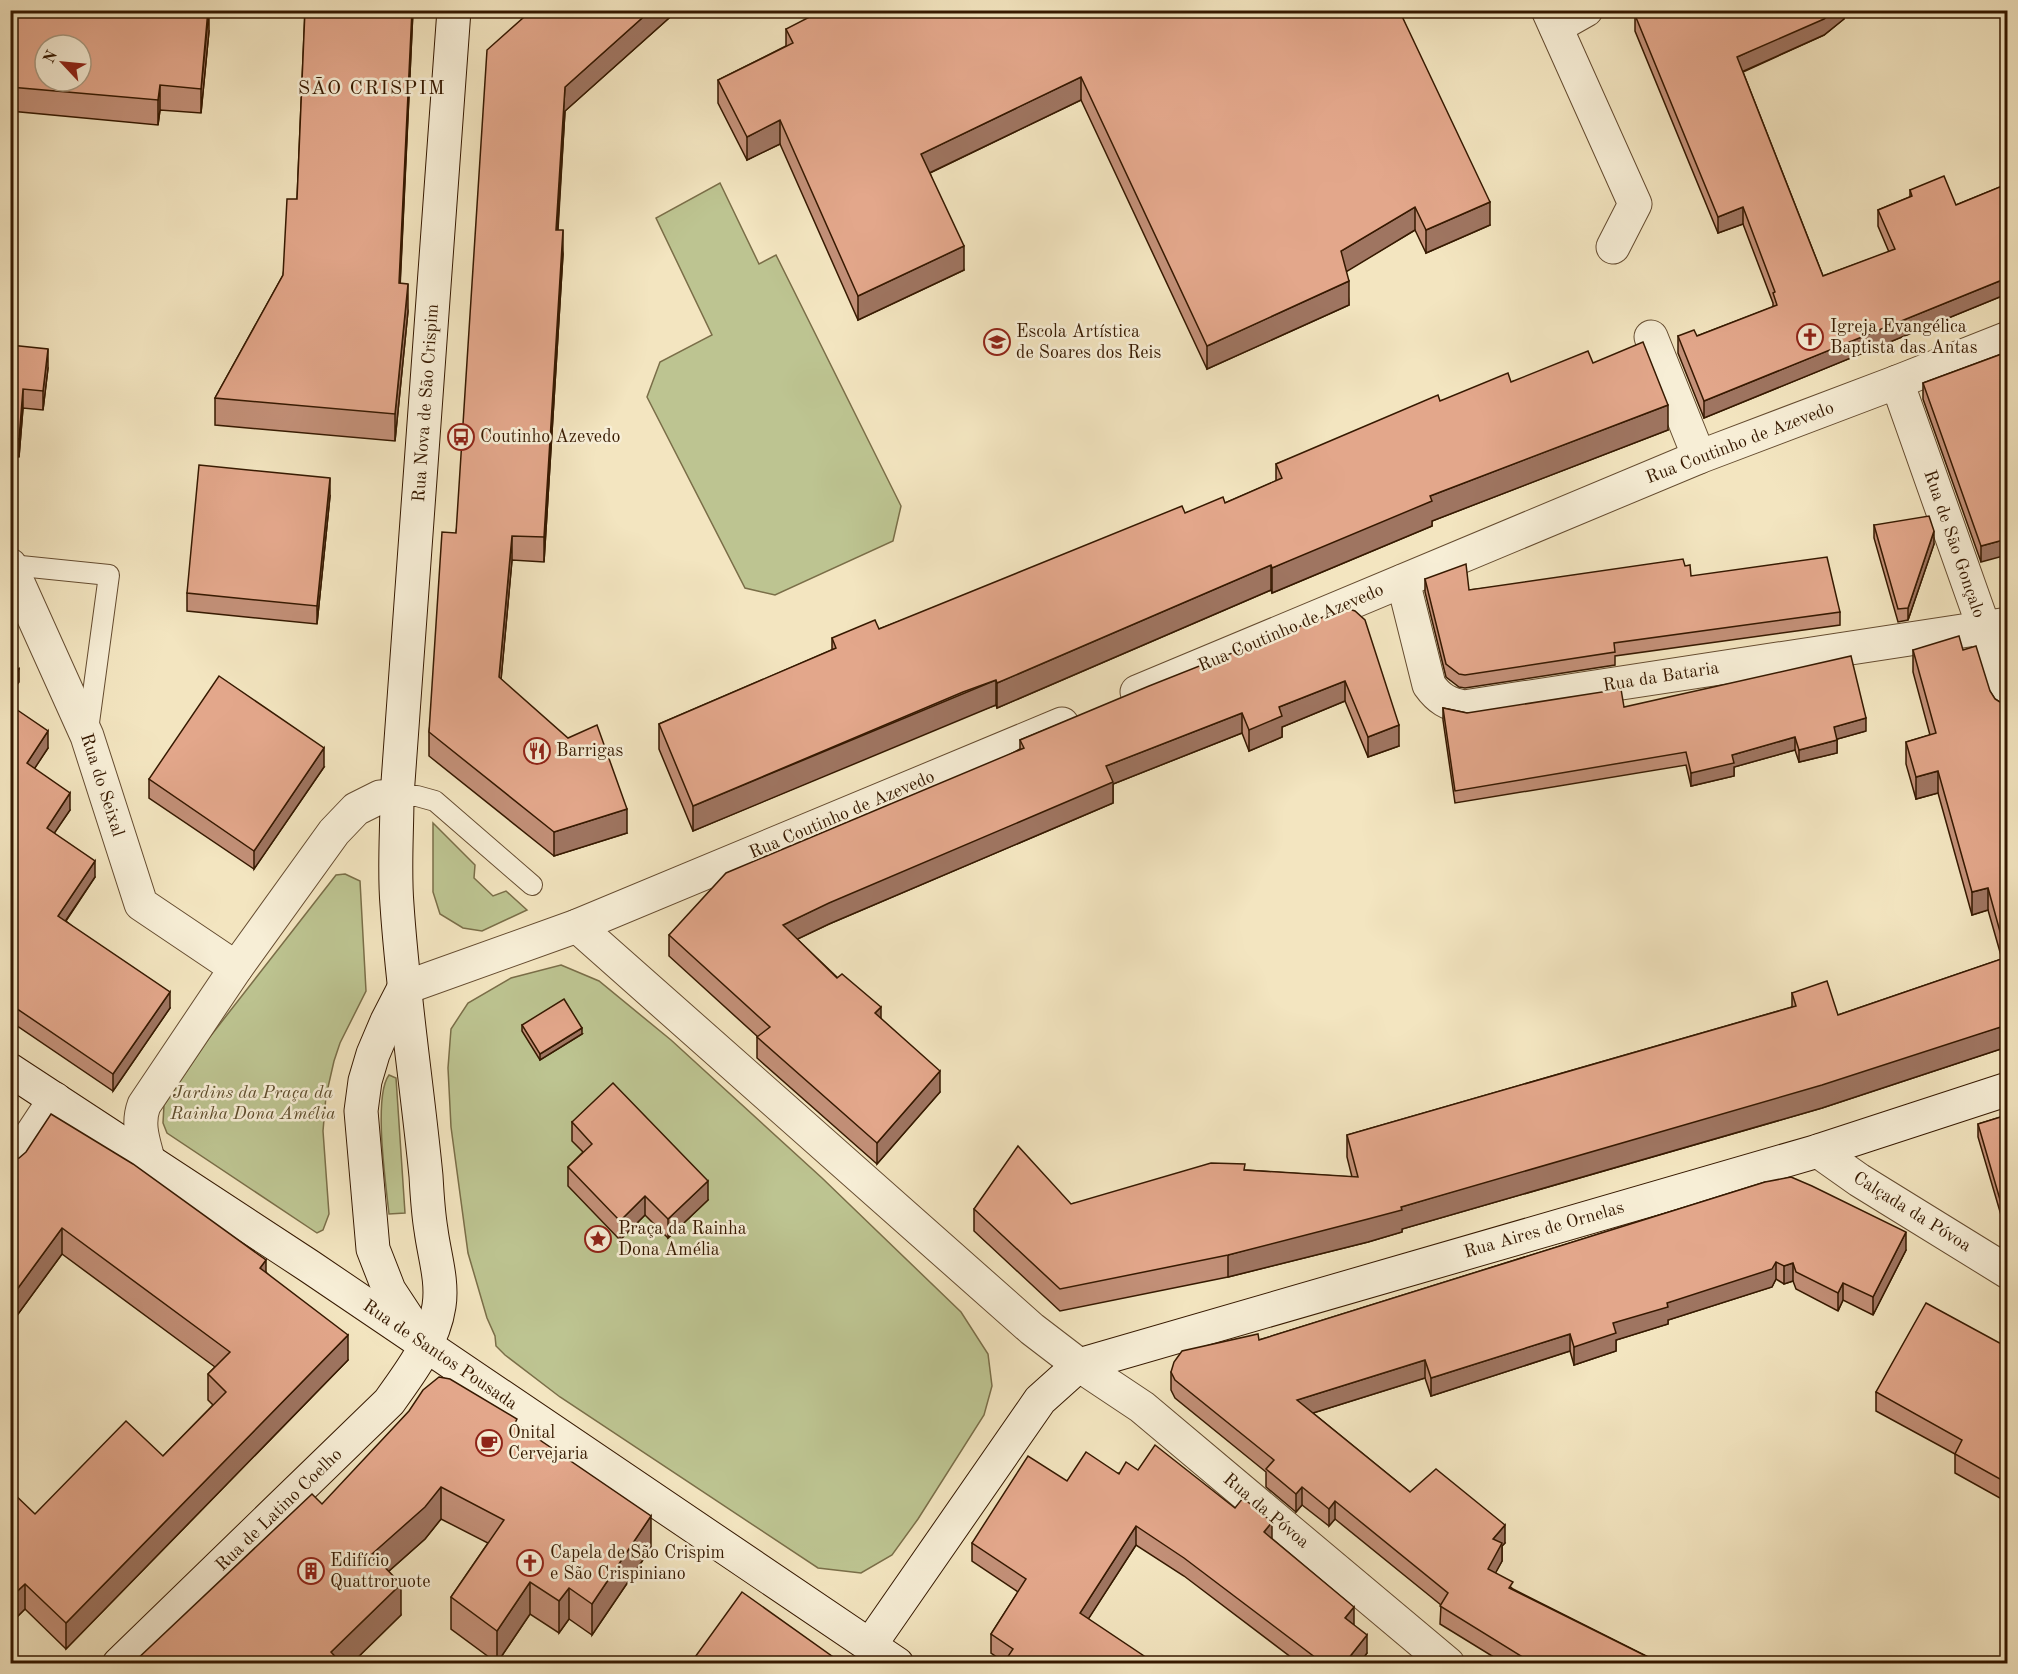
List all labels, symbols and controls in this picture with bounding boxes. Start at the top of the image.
north arrow [33,33,93,93]
text: N [41,48,62,66]
district label: SÃO CRISPIM [298,76,446,99]
street label: Rua Nova de São Crispim [410,303,442,503]
place label: Igreja Evangélica Baptista das Antas [1830,318,1978,357]
church icon: Igreja Evangélica Baptista das Antas [1795,322,1825,352]
place label: Escola Artística de Soares dos Reis [1016,323,1161,362]
school or university icon: Escola Artística de Soares dos Reis [982,327,1012,357]
street label: Rua Coutinho de Azevedo [1644,399,1836,487]
bus stop icon: Coutinho Azevedo [446,422,476,452]
place label: Coutinho Azevedo [480,428,621,446]
street label: Rua de São Gonçalo [1920,468,1988,620]
street label: Rua Coutinho de Azevedo [1196,581,1386,675]
street label: Rua da Bataria [1602,659,1720,695]
street label: Rua do Seixal [77,731,127,839]
restaurant icon: Barrigas [522,736,552,766]
place label: Barrigas [556,742,624,760]
street label: Rua Coutinho de Azevedo [747,768,937,862]
park label: Jardins da Praça da Rainha Dona Amélia [169,1084,336,1123]
street label: Calçada da Póvoa [1850,1169,1974,1256]
street label: Rua Aires de Ornelas [1462,1198,1626,1262]
place label: Praça da Rainha Dona Amélia [618,1220,747,1259]
place icon: Praça da Rainha Dona Amélia [583,1224,613,1254]
street label: Rua de Santos Pousada [360,1297,520,1413]
place label: Onital Cervejaria [508,1424,589,1463]
cafe icon: Onital Cervejaria [474,1428,504,1458]
street label: Rua de Latino Coelho [212,1445,346,1575]
street label: Rua da Póvoa [1220,1470,1312,1552]
place label: Capela de São Crispim e São Crispiniano [550,1544,725,1583]
church icon: Capela de São Crispim e São Crispiniano [515,1548,545,1578]
place label: Edifício Quattroruote [330,1552,431,1591]
building icon: Edifício Quattroruote [296,1556,326,1586]

